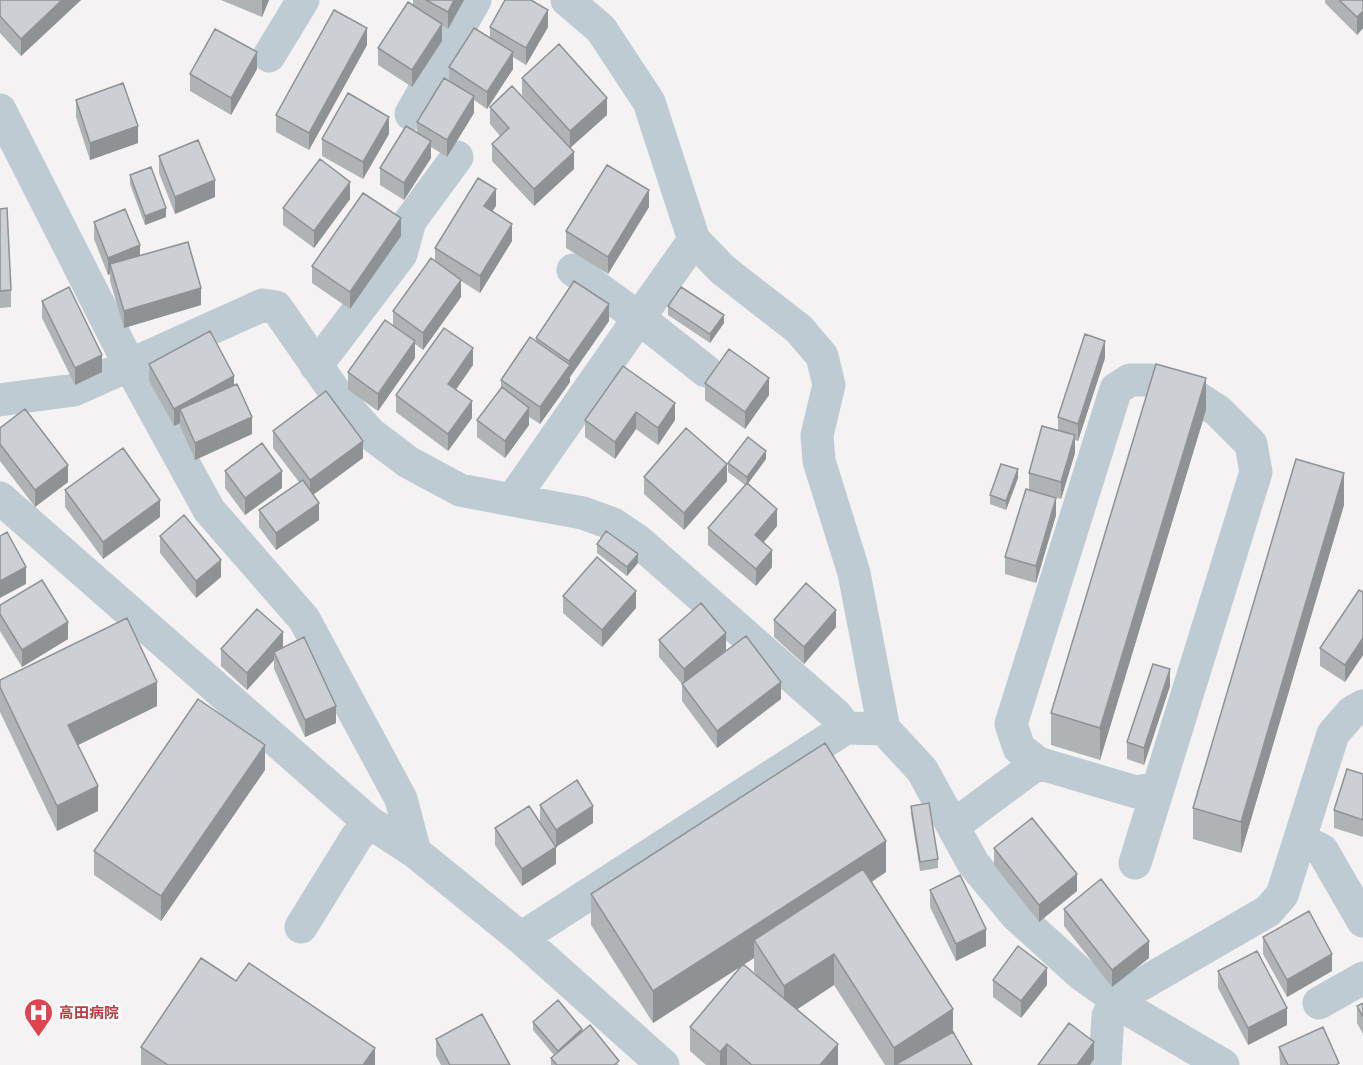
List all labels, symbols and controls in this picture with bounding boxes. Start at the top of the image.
hospital icon: 高田病院 [22,996,54,1038]
place label: 高田病院 [59,1003,119,1022]

